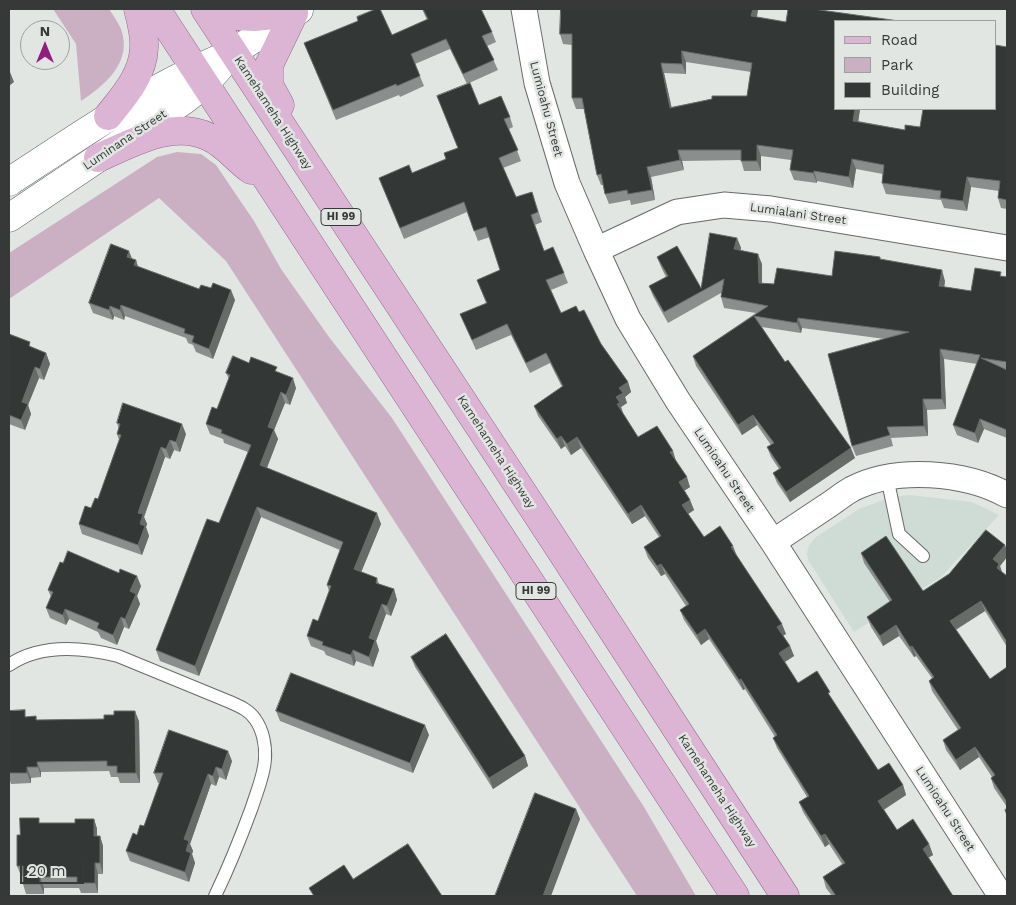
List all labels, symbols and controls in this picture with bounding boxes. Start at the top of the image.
north arrow [20,20,70,70]
legend [834,20,996,110]
text: N [40,23,50,39]
text: Road [881,31,918,49]
street label: Kamehameha Highway [231,54,315,172]
text: Park [881,56,913,74]
street label: Lumioahu Street [526,60,566,158]
text: Building [881,81,939,99]
street label: Luminana Street [80,107,170,173]
street label: Lumialani Street [749,200,847,228]
road number: HI 99 [321,208,361,226]
street label: Kamehameha Highway [454,393,538,511]
street label: Lumioahu Street [691,425,757,515]
road number: HI 99 [516,582,556,600]
street label: Kamehameha Highway [675,732,759,850]
street label: Lumioahu Street [912,764,978,854]
scale bar [22,852,86,884]
text: 20 m [28,862,66,880]

